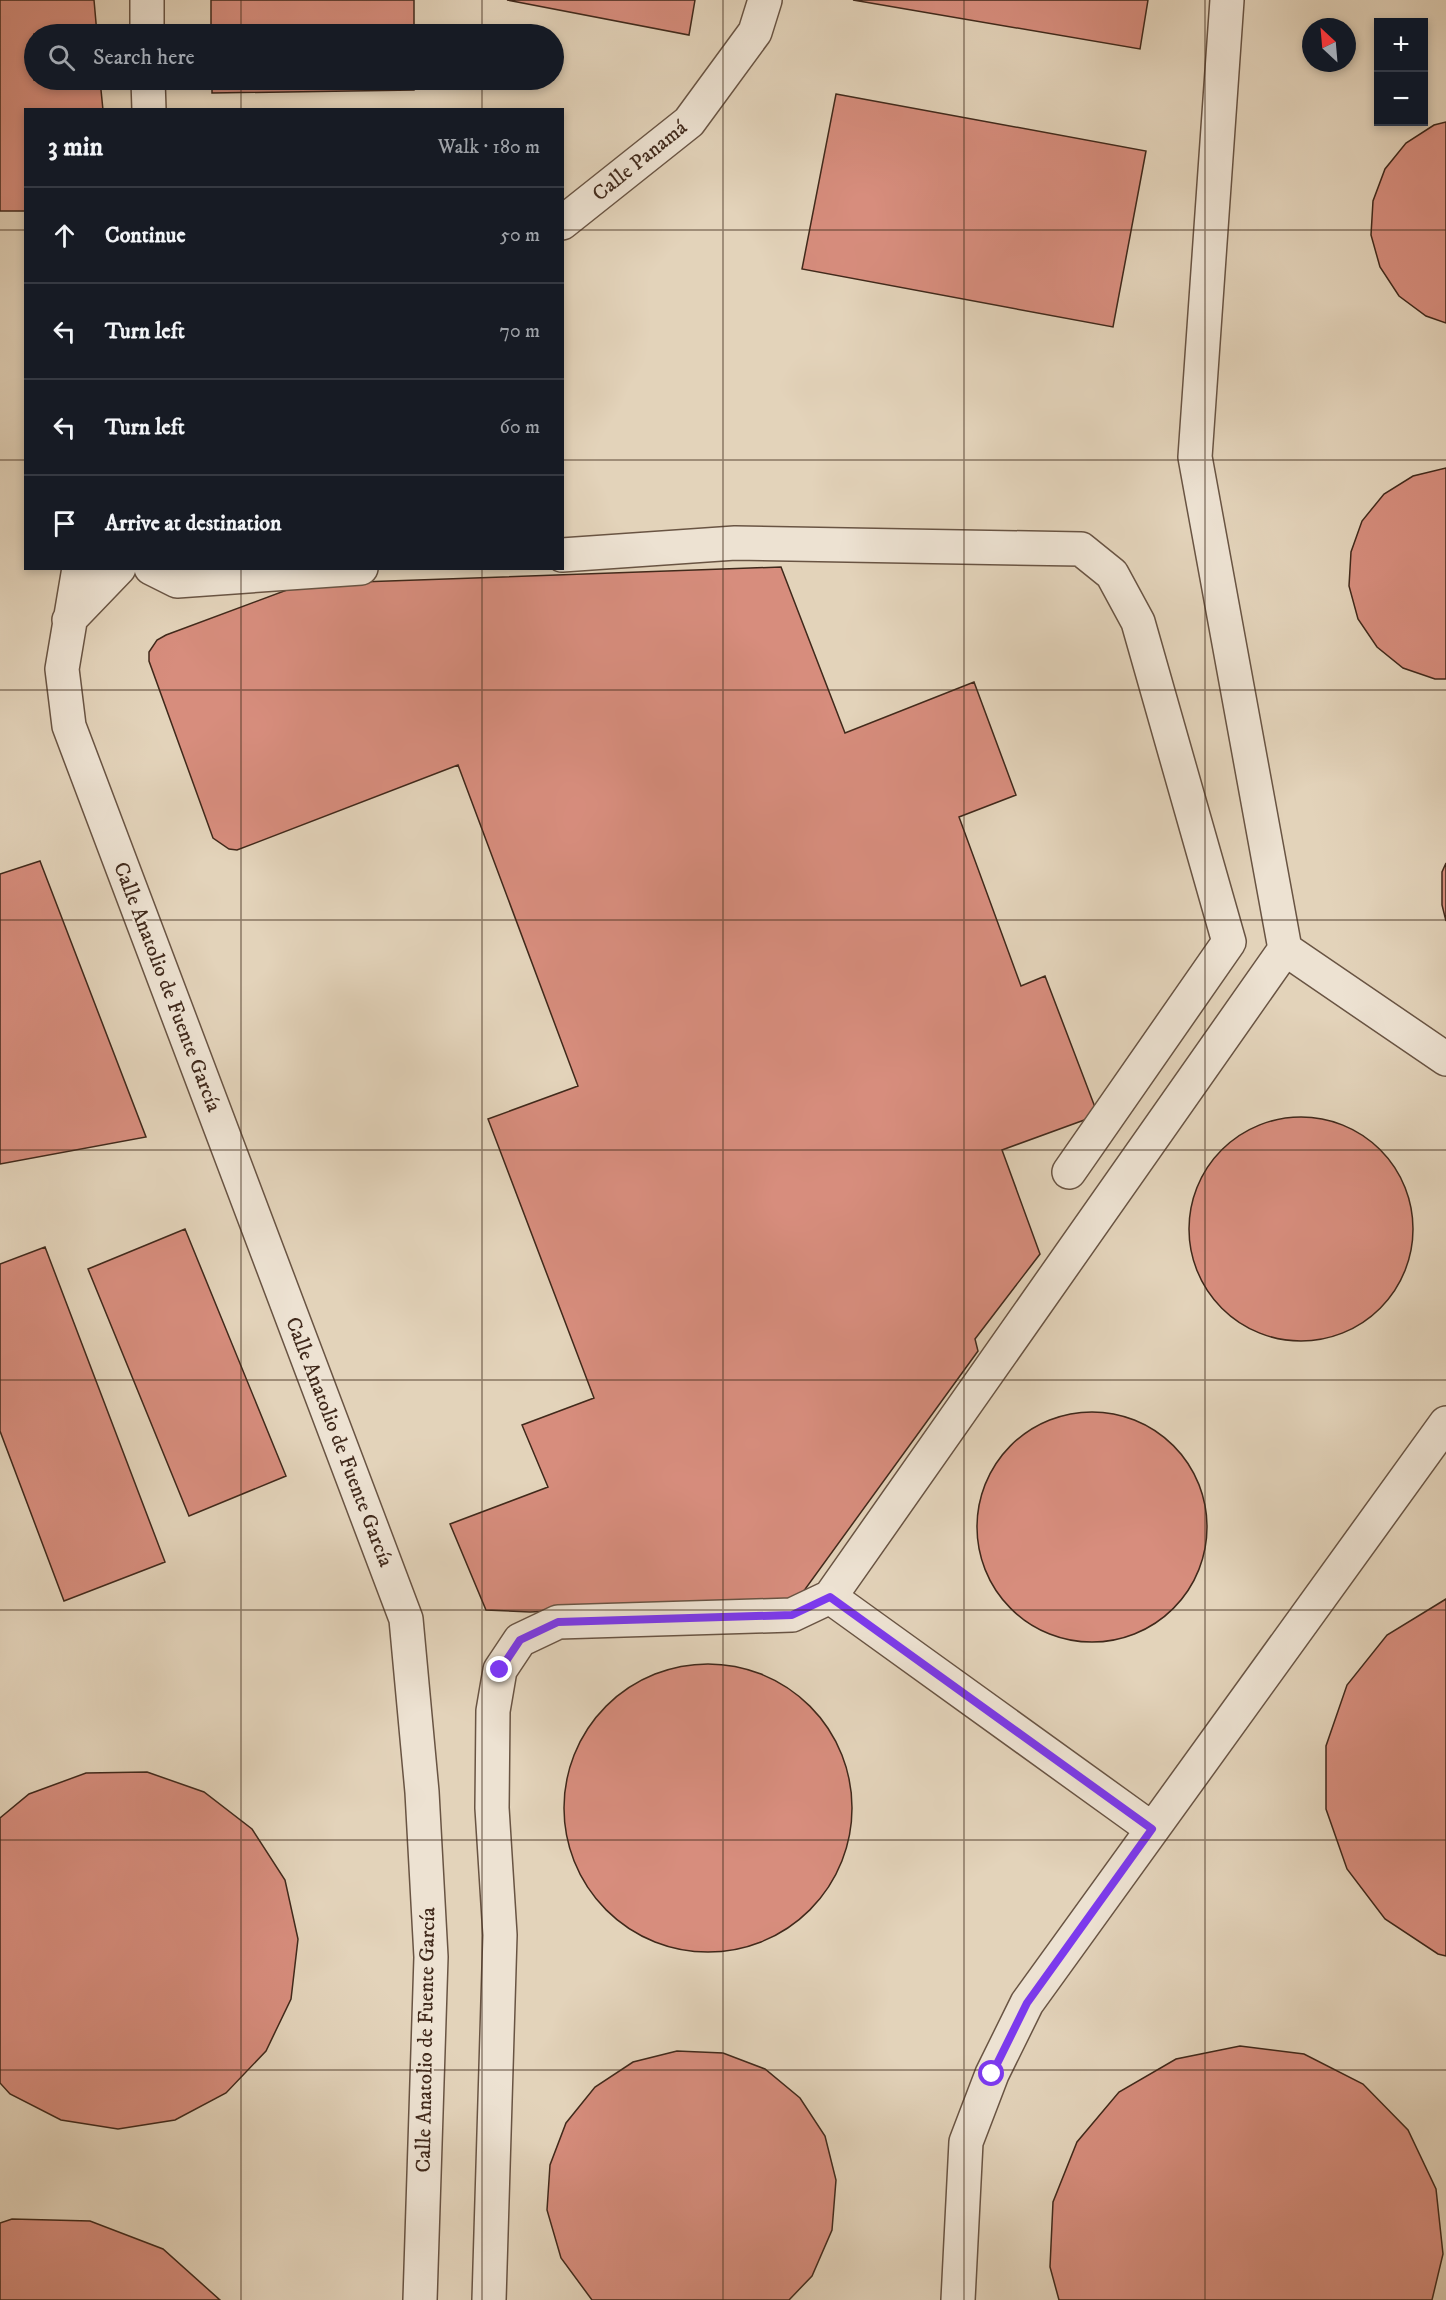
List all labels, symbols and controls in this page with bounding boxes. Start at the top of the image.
north arrow [1302,18,1356,72]
map controls [1374,18,1428,126]
button: + [1374,18,1428,72]
search box [24,24,564,90]
icon: search [45,41,78,74]
text: Search here [93,44,195,71]
button: − [1374,72,1428,126]
street label: Calle Panamá [587,115,693,207]
text: 3 min [48,131,103,164]
text: Walk · 180 m [438,135,540,160]
icon: ahead [48,219,81,252]
text: Continue [105,222,186,249]
text: 50 m [500,223,540,248]
icon: left [48,315,81,348]
text: Turn left [105,318,185,345]
text: 70 m [499,319,540,344]
icon: left [48,411,81,444]
text: Turn left [105,414,185,441]
text: 60 m [500,415,540,440]
icon: arrive [48,507,81,540]
text: Arrive at destination [105,510,282,537]
street label: Calle Anatolio de Fuente García [107,858,227,1116]
street label: Calle Anatolio de Fuente García [279,1313,399,1571]
route end [486,1656,512,1682]
street label: Calle Anatolio de Fuente García [411,1907,441,2173]
route start [978,2060,1004,2086]

